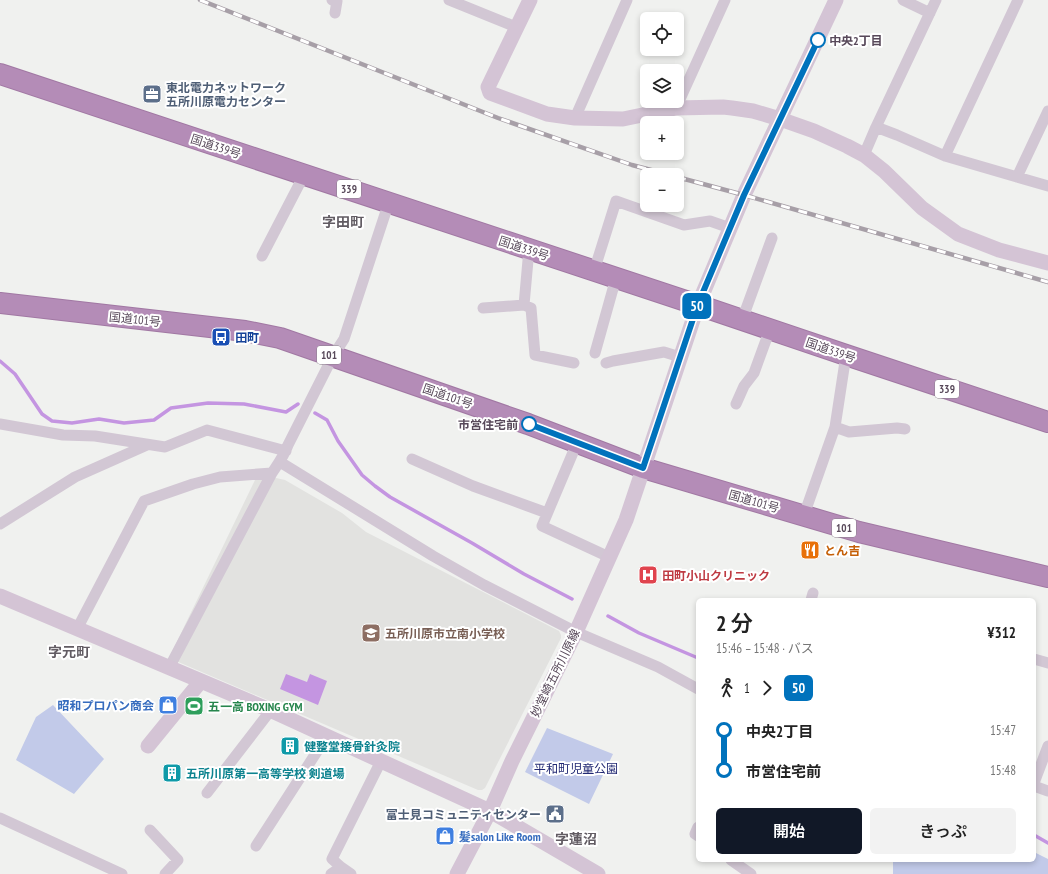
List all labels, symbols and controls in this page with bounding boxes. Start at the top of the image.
map controls [640,12,684,212]
button: locate [640,12,684,56]
marker: 中央2丁目 [810,32,826,48]
place label: 中央2丁目 [829,33,883,48]
button: layers [640,64,684,108]
place label: 東北電力ネットワーク 五所川原電力センター [166,80,286,109]
office icon: 東北電力ネットワーク 五所川原電力センター [141,83,163,105]
button: + [640,116,684,160]
street label: 国道339号 [189,131,243,161]
button: − [640,168,684,212]
road number: 339 [337,180,361,198]
district label: 字田町 [322,213,364,231]
street label: 国道339号 [497,233,551,263]
line badge: 50 [679,293,715,319]
text: 50 [690,297,704,315]
street label: 国道101号 [108,309,162,329]
bus stop icon: 田町 [210,326,232,348]
place label: 田町 [235,330,259,345]
street label: 国道339号 [804,334,858,366]
road number: 101 [317,346,341,364]
street label: 国道101号 [421,380,475,412]
road number: 339 [935,380,959,398]
marker: 市営住宅前 [521,416,537,432]
place label: 市営住宅前 [458,417,518,432]
street label: 国道101号 [727,487,781,515]
road number: 101 [832,519,856,537]
restaurant icon: とん吉 [799,539,821,561]
place label: とん吉 [824,543,860,558]
hospital icon: 田町小山クリニック [637,564,659,586]
place label: 田町小山クリニック [662,568,770,583]
text: 2 分 [716,609,753,637]
school or university icon: 五所川原市立南小学校 [360,622,382,644]
text: ¥312 [987,623,1016,642]
place label: 五所川原市立南小学校 [385,626,505,641]
street label: 妙堂崎五所川原線 [527,627,583,719]
text: 15:46 – 15:48 · バス [716,640,814,657]
district label: 字元町 [48,643,90,661]
icon: walk [716,677,738,699]
icon: forward [756,677,778,699]
text: 50 [792,679,805,697]
text: 1 [744,680,750,697]
shop icon: 昭和プロパン商会 [157,694,179,716]
sports icon: 五一高 BOXING GYM [183,695,205,717]
place label: 昭和プロパン商会 [57,698,154,713]
place label: 五一高 BOXING GYM [208,699,303,714]
text: 中央2丁目 [746,722,813,741]
text: 15:47 [990,722,1016,739]
building icon: 健整堂接骨針灸院 [279,735,301,757]
place label: 健整堂接骨針灸院 [304,739,400,754]
park label: 平和町児童公園 [534,761,618,776]
building icon: 五所川原第一高等学校 剣道場 [161,762,183,784]
text: 市営住宅前 [746,762,821,781]
text: 15:48 [990,762,1016,779]
place label: 五所川原第一高等学校 剣道場 [186,766,344,781]
public building icon: 富士見コミュニティセンター [544,803,566,825]
place label: 富士見コミュニティセンター [386,807,541,822]
button: 開始 [716,808,862,854]
button: きっぷ [870,808,1016,854]
shop icon: 髪salon Like Room [434,825,456,847]
place label: 髪salon Like Room [459,829,541,844]
district label: 字蓮沼 [555,830,597,848]

